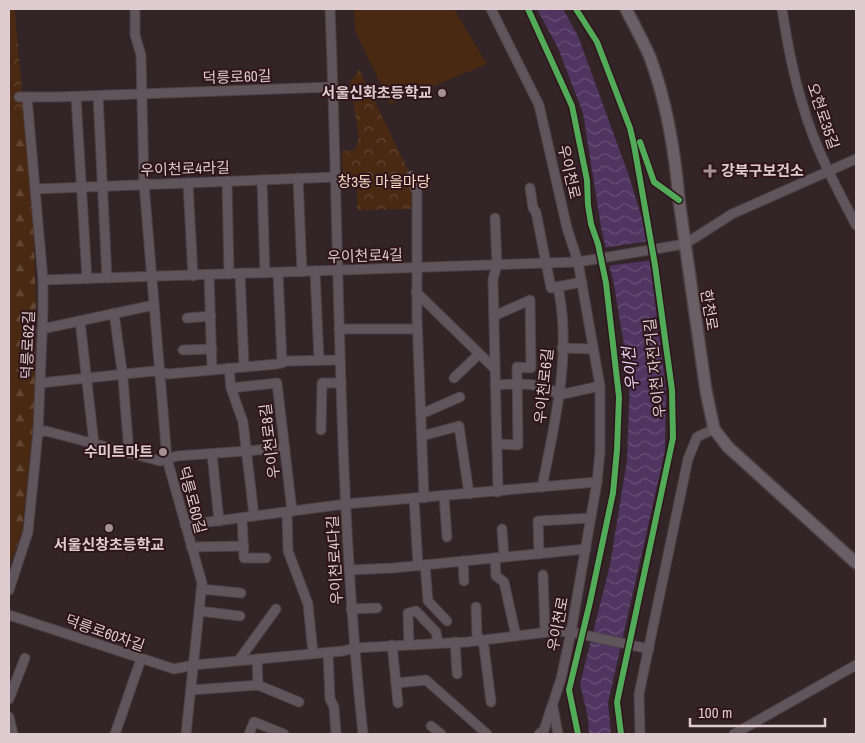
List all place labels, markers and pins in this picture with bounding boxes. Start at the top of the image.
place label: 서울신화초등학교 [322,82,432,103]
marker: 서울신화초등학교 [436,87,448,99]
place label: 강북구보건소 [721,160,804,181]
marker: 강북구보건소 [703,164,717,178]
place label: 수미트마트 [84,441,153,462]
marker: 수미트마트 [157,446,169,458]
marker: 서울신창초등학교 [103,522,115,534]
place label: 서울신창초등학교 [54,534,164,555]

